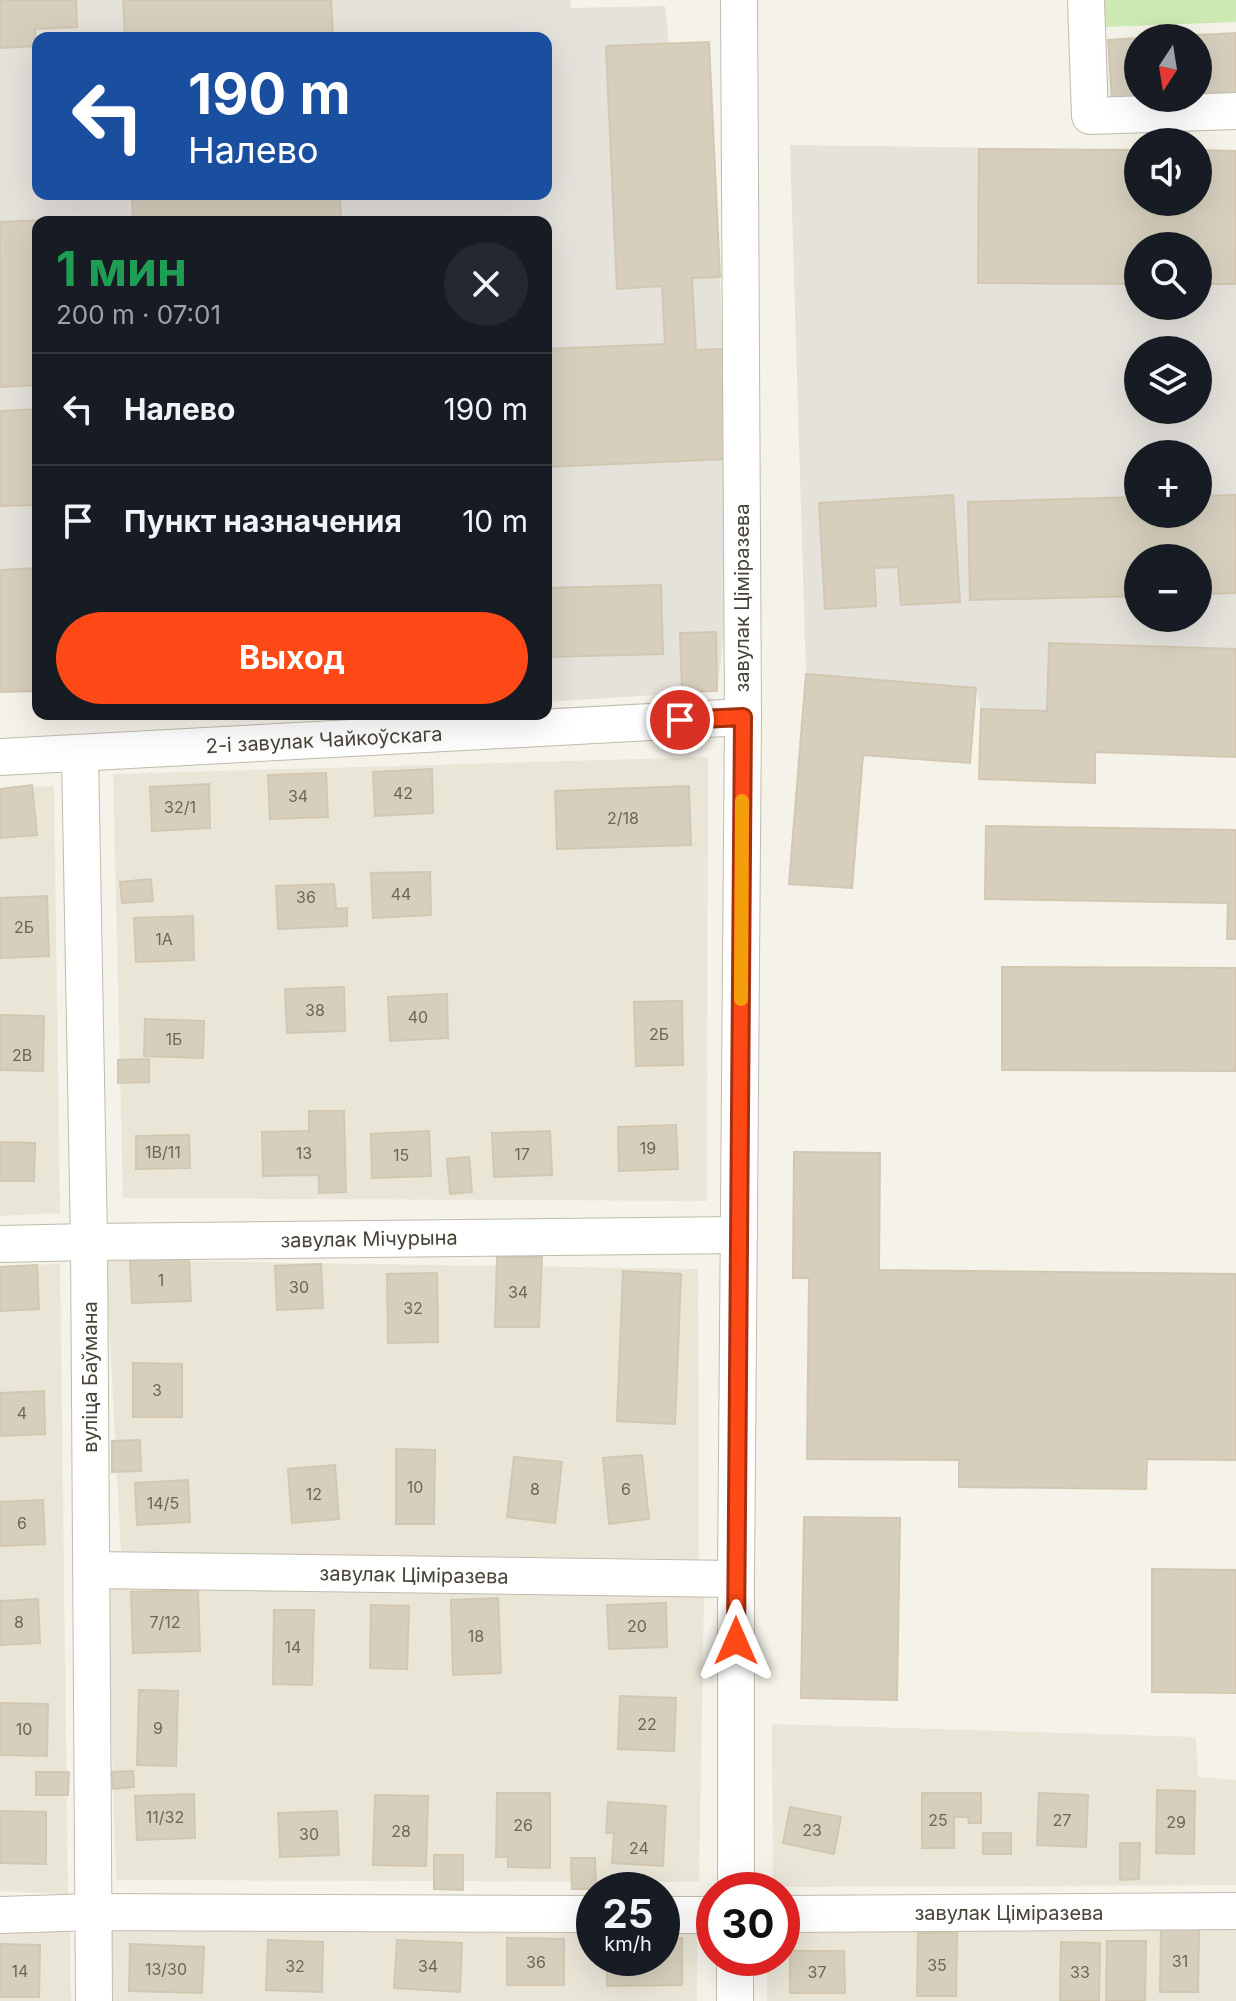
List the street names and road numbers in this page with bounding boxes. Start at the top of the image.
street label: завулак Ціміразева [730,503,754,693]
street label: 2-і завулак Чайкоўскага [205,722,443,758]
street label: завулак Мічурына [280,1225,458,1253]
street label: вуліца Баўмана [78,1301,102,1453]
street label: завулак Ціміразева [319,1561,509,1589]
street label: завулак Ціміразева [914,1901,1104,1925]

